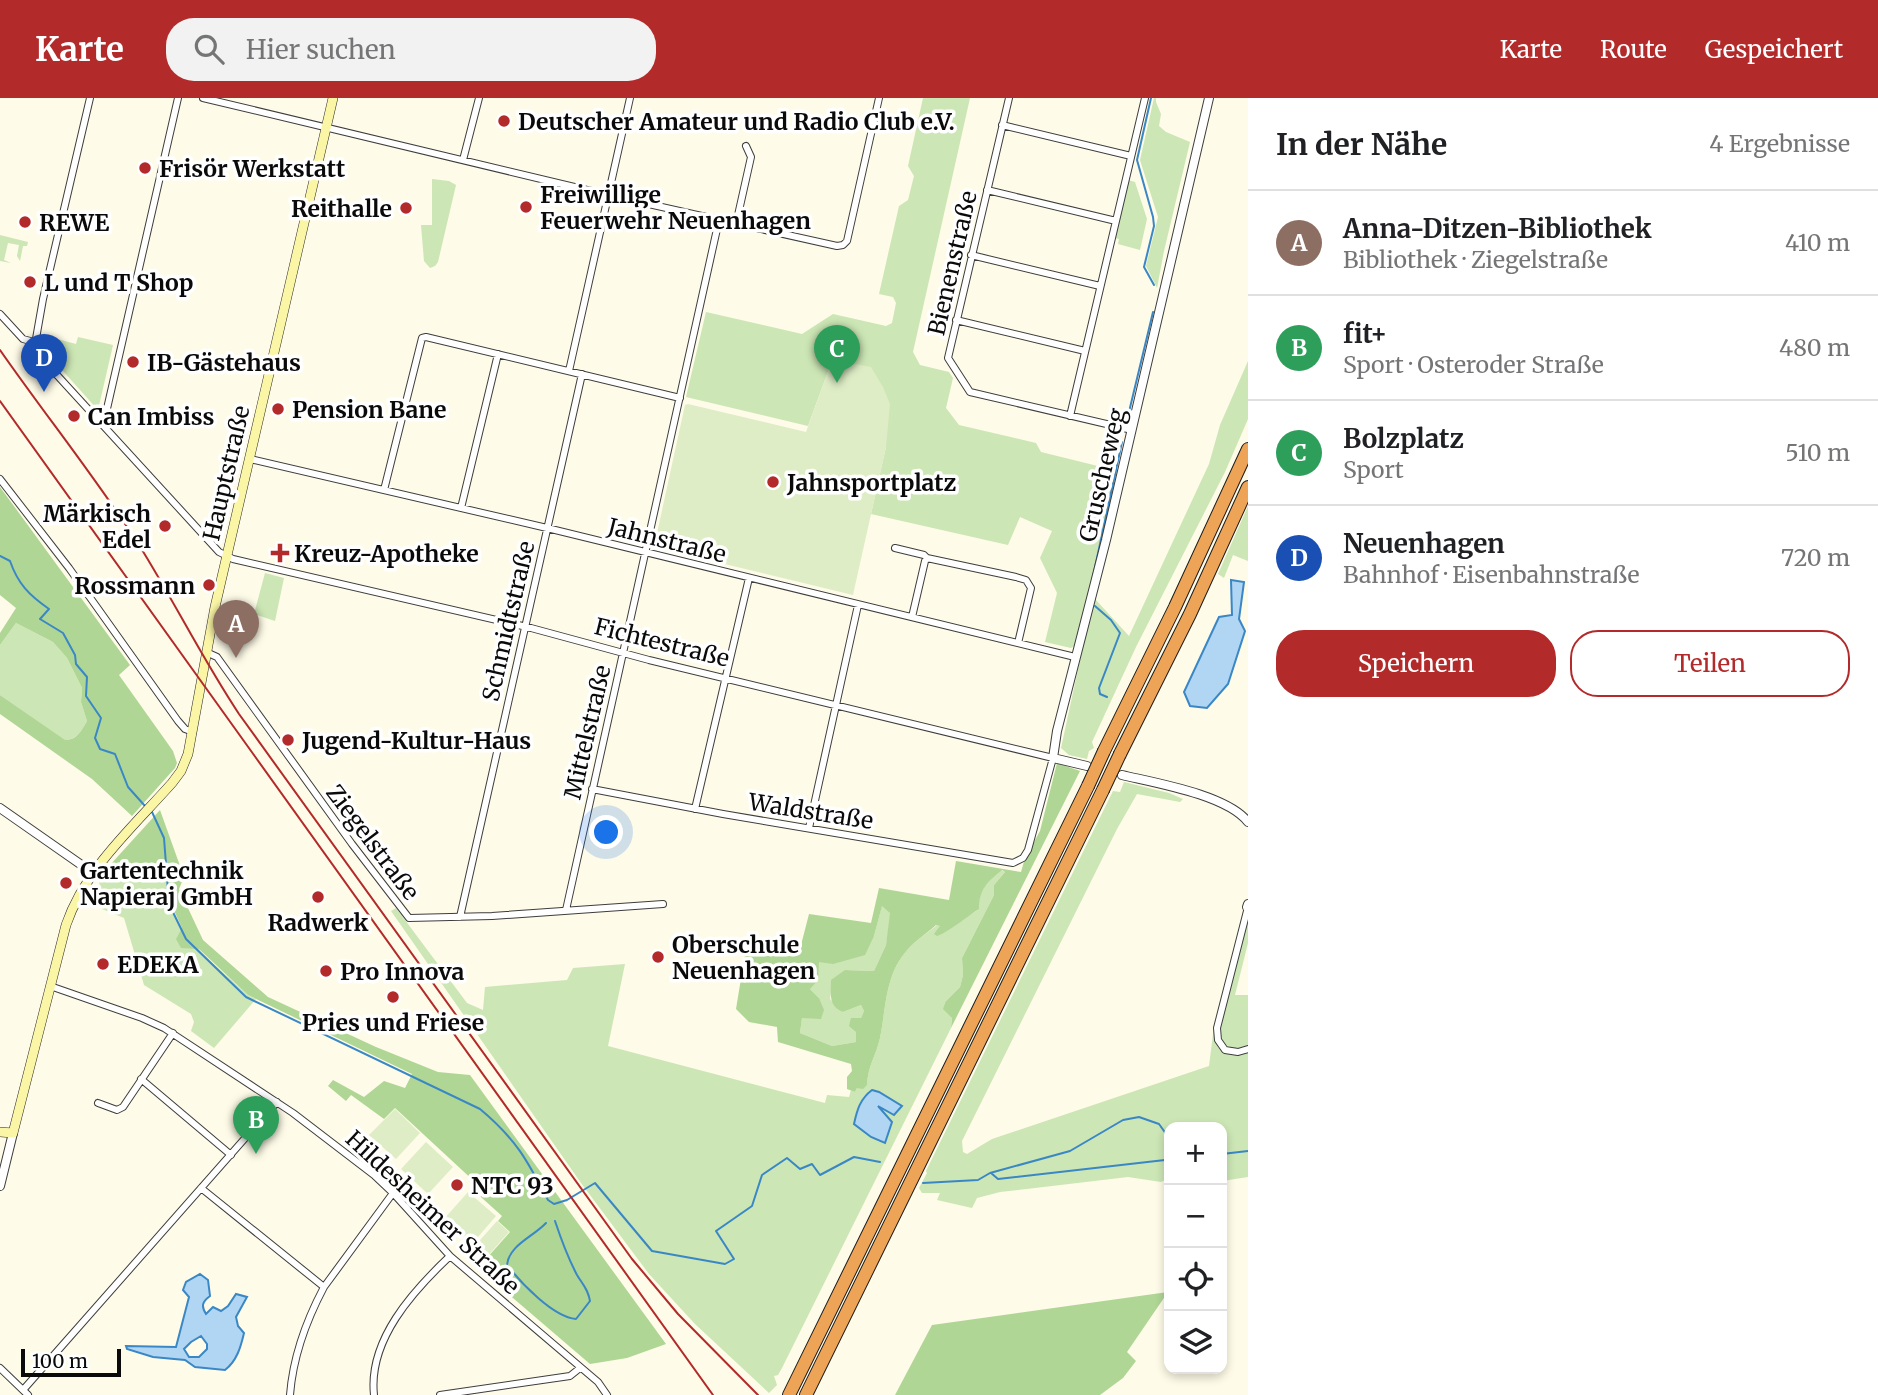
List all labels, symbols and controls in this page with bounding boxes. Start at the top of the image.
search box [166,18,656,81]
text: Karte [35,29,124,70]
icon: search [190,30,228,68]
text: Hier suchen [246,33,396,66]
text: Karte [1500,34,1562,65]
text: Route [1600,34,1667,65]
text: Gespeichert [1705,34,1843,65]
place label: Deutscher Amateur und Radio Club e.V. [518,107,955,136]
marker: Deutscher Amateur und Radio Club e.V. [496,113,512,129]
text: In der Nähe [1276,125,1447,163]
text: 4 Ergebnisse [1709,129,1850,158]
place label: Frisör Werkstatt [159,154,345,183]
marker: Frisör Werkstatt [137,160,153,176]
place label: Freiwillige Feuerwehr Neuenhagen [540,180,811,235]
street label: Bienenstraße [921,188,983,338]
place label: Reithalle [291,194,392,223]
marker: Freiwillige Feuerwehr Neuenhagen [518,199,534,215]
marker: Reithalle [398,200,414,216]
place label: REWE [39,208,109,237]
text: Anna-Ditzen-Bibliothek [1343,212,1652,245]
marker: REWE [17,214,33,230]
text: A [1291,228,1307,257]
text: 410 m [1785,228,1850,257]
text: Bibliothek · Ziegelstraße [1343,245,1608,274]
place label: L und T Shop [44,268,193,297]
marker: L und T Shop [22,274,38,290]
text: fit+ [1343,317,1387,350]
pin: C [814,325,860,383]
text: B [1291,333,1307,362]
text: 480 m [1779,333,1850,362]
pin: D [21,334,67,392]
place label: IB-Gästehaus [147,348,301,377]
text: Sport · Osteroder Straße [1343,350,1604,379]
marker: IB-Gästehaus [125,354,141,370]
place label: Pension Bane [292,395,447,424]
marker: Pension Bane [270,401,286,417]
place label: Can Imbiss [88,402,214,431]
street label: Hauptstraße [196,403,256,543]
street label: Gruscheweg [1073,405,1131,545]
marker: Can Imbiss [66,408,82,424]
text: Bolzplatz [1343,422,1464,455]
text: C [1291,438,1307,467]
text: 510 m [1785,438,1850,467]
text: Sport [1343,455,1404,484]
place label: Jahnsportplatz [786,468,956,497]
marker: Jahnsportplatz [765,474,781,490]
place label: Märkisch Edel [43,499,152,554]
street label: Jahnstraße [604,511,729,569]
marker: Märkisch Edel [157,518,173,534]
text: Neuenhagen [1343,527,1505,560]
street label: Schmidtstraße [475,538,541,704]
place label: Kreuz-Apotheke [294,539,479,568]
text: D [1290,543,1308,572]
text: 720 m [1781,543,1850,572]
marker: Kreuz-Apotheke [272,545,288,561]
text: Bahnhof · Eisenbahnstraße [1343,560,1640,589]
place label: Rossmann [74,571,195,600]
marker: Rossmann [201,577,217,593]
pin: A [213,600,259,658]
street label: Fichtestraße [592,611,732,673]
button: Speichern [1276,630,1556,697]
button: Teilen [1570,630,1850,697]
street label: Mittelstraße [557,662,617,802]
place label: Jugend-Kultur-Haus [301,726,531,755]
marker: Jugend-Kultur-Haus [280,732,296,748]
street label: Ziegelstraße [320,779,426,905]
street label: Waldstraße [746,787,875,835]
your location [589,815,623,849]
place label: Gartentechnik Napieraj GmbH [80,856,253,911]
marker: Gartentechnik Napieraj GmbH [58,875,74,891]
marker: Radwerk [310,889,326,905]
place label: Radwerk [268,908,369,937]
place label: Oberschule Neuenhagen [672,930,815,985]
marker: Oberschule Neuenhagen [650,949,666,965]
place label: EDEKA [117,950,199,979]
marker: EDEKA [95,956,111,972]
place label: Pro Innova [340,957,465,986]
marker: Pro Innova [318,963,334,979]
marker: Pries und Friese [385,989,401,1005]
place label: Pries und Friese [302,1008,484,1037]
pin: B [233,1096,279,1154]
map controls [1164,1122,1227,1374]
button: + [1164,1122,1227,1185]
street label: Hildesheimer Straße [340,1124,526,1300]
place label: NTC 93 [471,1171,554,1200]
marker: NTC 93 [449,1177,465,1193]
button: − [1164,1185,1227,1248]
button: locate [1164,1248,1227,1311]
button: layers [1164,1311,1227,1374]
scale bar [21,1346,121,1378]
text: 100 m [32,1349,88,1373]

